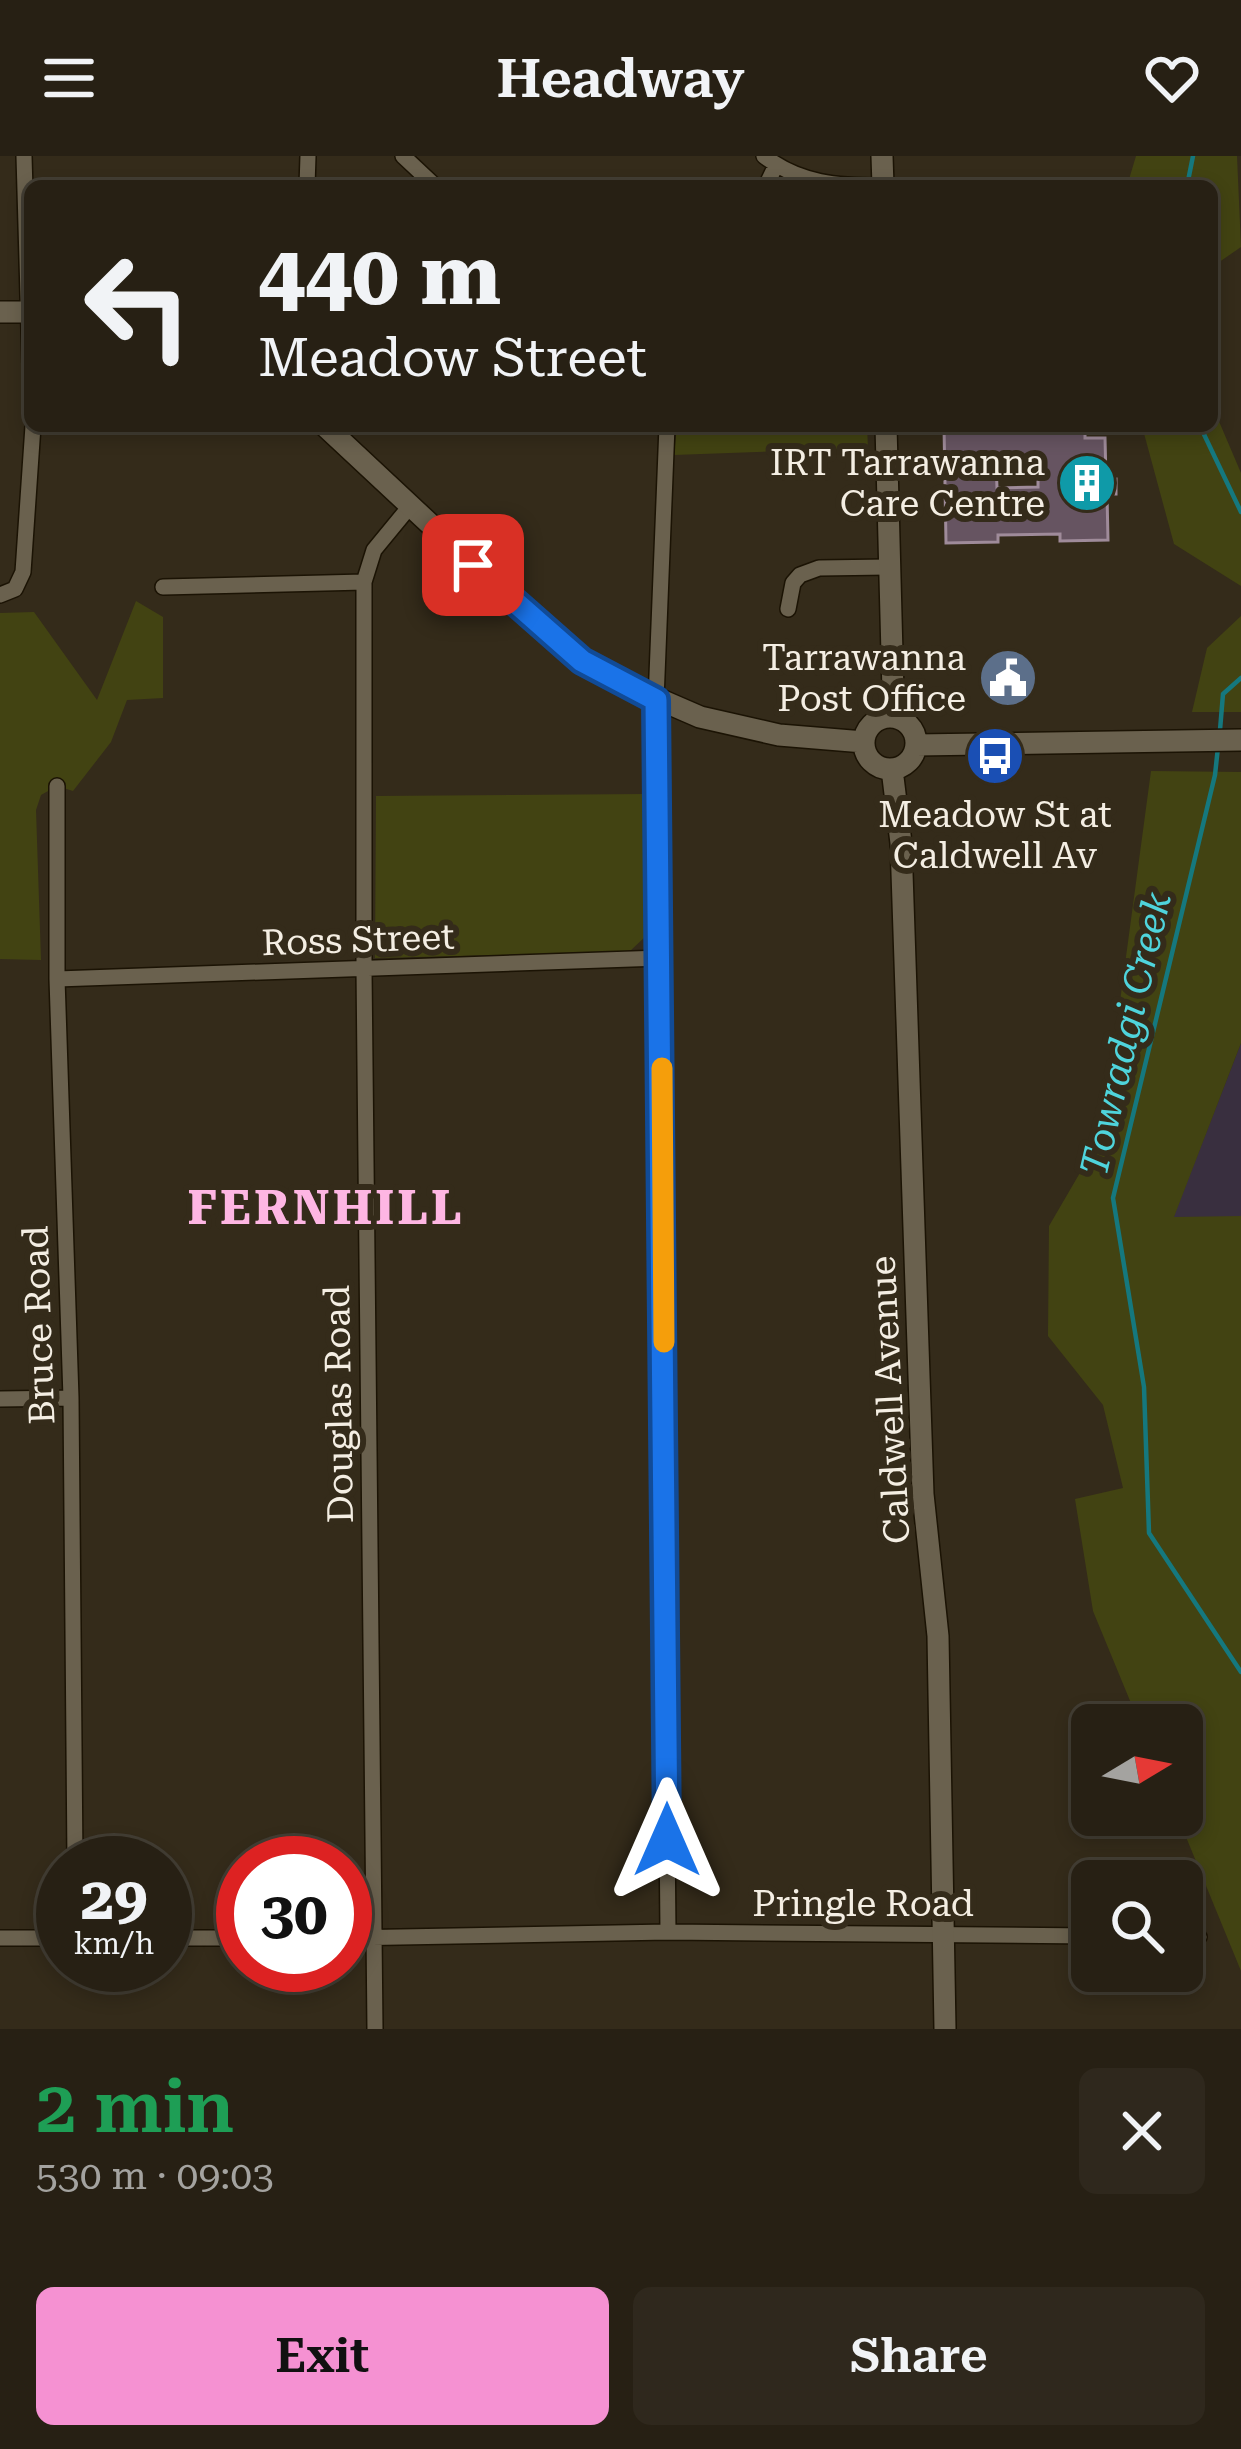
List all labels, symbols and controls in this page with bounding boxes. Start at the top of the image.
icon: menu [36,45,102,111]
icon: heart [1139,45,1205,111]
text: Headway [496,47,745,110]
text: 440 m [258,226,501,324]
icon: left [60,228,216,384]
text: Meadow Street [258,326,647,389]
place label: IRT Tarrawanna Care Centre [770,442,1045,525]
building icon: IRT Tarrawanna Care Centre [1056,452,1118,514]
pin [422,514,524,616]
icon: arrive [440,532,506,598]
place label: Tarrawanna Post Office [762,637,966,720]
public building icon: Tarrawanna Post Office [977,647,1039,709]
bus stop icon: Meadow St at Caldwell Av [964,725,1026,787]
place label: Meadow St at Caldwell Av [878,794,1112,877]
water label: Towradgi Creek [1071,887,1181,1180]
street label: Ross Street [261,916,455,964]
district label: FERNHILL [187,1180,465,1236]
street label: Bruce Road [15,1225,63,1425]
street label: Caldwell Avenue [861,1255,919,1545]
street label: Douglas Road [316,1284,362,1523]
north arrow [1071,1704,1203,1836]
map controls [1071,1704,1203,1992]
position arrow [604,1777,730,1903]
speed limit sign: 30 [216,1836,372,1992]
button: search [1071,1860,1203,1992]
text: 29 [80,1863,148,1934]
street label: Pringle Road [752,1883,974,1925]
text: km/h [74,1926,154,1961]
text: 2 min [36,2065,234,2150]
button: close [1079,2068,1205,2194]
text: 530 m · 09:03 [36,2153,274,2199]
button: Exit [36,2287,609,2425]
button: Share [633,2287,1205,2425]

